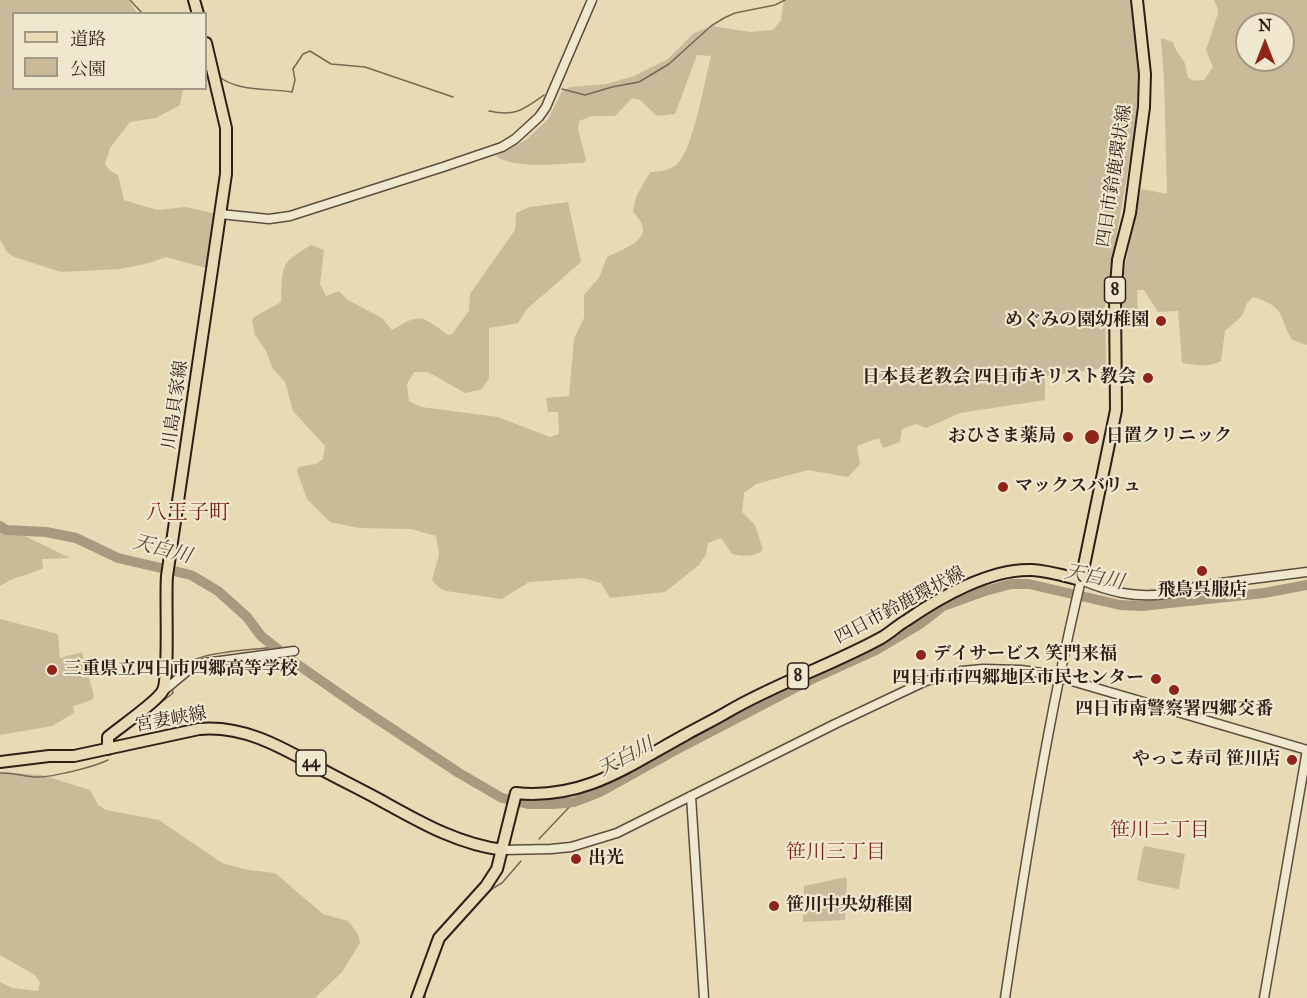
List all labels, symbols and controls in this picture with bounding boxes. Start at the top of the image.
legend [12,12,207,90]
north arrow [1235,12,1295,72]
text: N [1258,16,1272,35]
text: 道路 [70,28,106,50]
text: 公園 [70,58,106,80]
street label: 四日市鈴鹿環状線 [1093,103,1137,249]
road number: 8 [1104,277,1126,303]
place label: めぐみの園幼稚園 [1005,310,1149,332]
marker: めぐみの園幼稚園 [1154,314,1168,328]
street label: 川島貝家線 [159,359,193,451]
place label: 日本長老教会 四日市キリスト教会 [862,367,1136,389]
marker: 日本長老教会 四日市キリスト教会 [1141,371,1155,385]
place label: おひさま薬局 [948,426,1056,448]
place label: 日置クリニック [1106,426,1232,448]
marker: 日置クリニック [1083,428,1101,446]
marker: おひさま薬局 [1061,430,1075,444]
place label: マックスバリュ [1015,476,1141,498]
marker: マックスバリュ [996,480,1010,494]
district label: 八王子町 [146,501,230,527]
water label: 天白川 [130,531,194,569]
water label: 天白川 [1062,560,1126,596]
street label: 四日市鈴鹿環状線 [831,563,969,649]
marker: 飛鳥呉服店 [1195,564,1209,578]
place label: 飛鳥呉服店 [1157,580,1247,602]
place label: デイサービス 笑門来福 [933,644,1117,666]
marker: デイサービス 笑門来福 [914,648,928,662]
place label: 三重県立四日市四郷高等学校 [64,659,298,681]
marker: 三重県立四日市四郷高等学校 [45,663,59,677]
road number: 8 [788,663,808,689]
place label: 四日市市四郷地区市民センター [892,668,1144,690]
marker: 四日市市四郷地区市民センター [1149,672,1163,686]
marker: 四日市南警察署四郷交番 [1167,683,1181,697]
place label: 四日市南警察署四郷交番 [1075,699,1273,721]
street label: 宮妻峡線 [134,703,208,737]
water label: 天白川 [594,733,658,783]
place label: やっこ寿司 笹川店 [1132,749,1280,771]
road number: 44 [296,750,326,776]
marker: やっこ寿司 笹川店 [1285,753,1299,767]
district label: 笹川二丁目 [1110,819,1210,843]
district label: 笹川三丁目 [786,841,886,865]
place label: 出光 [588,848,624,870]
marker: 出光 [569,852,583,866]
place label: 笹川中央幼稚園 [786,895,912,917]
marker: 笹川中央幼稚園 [767,899,781,913]

